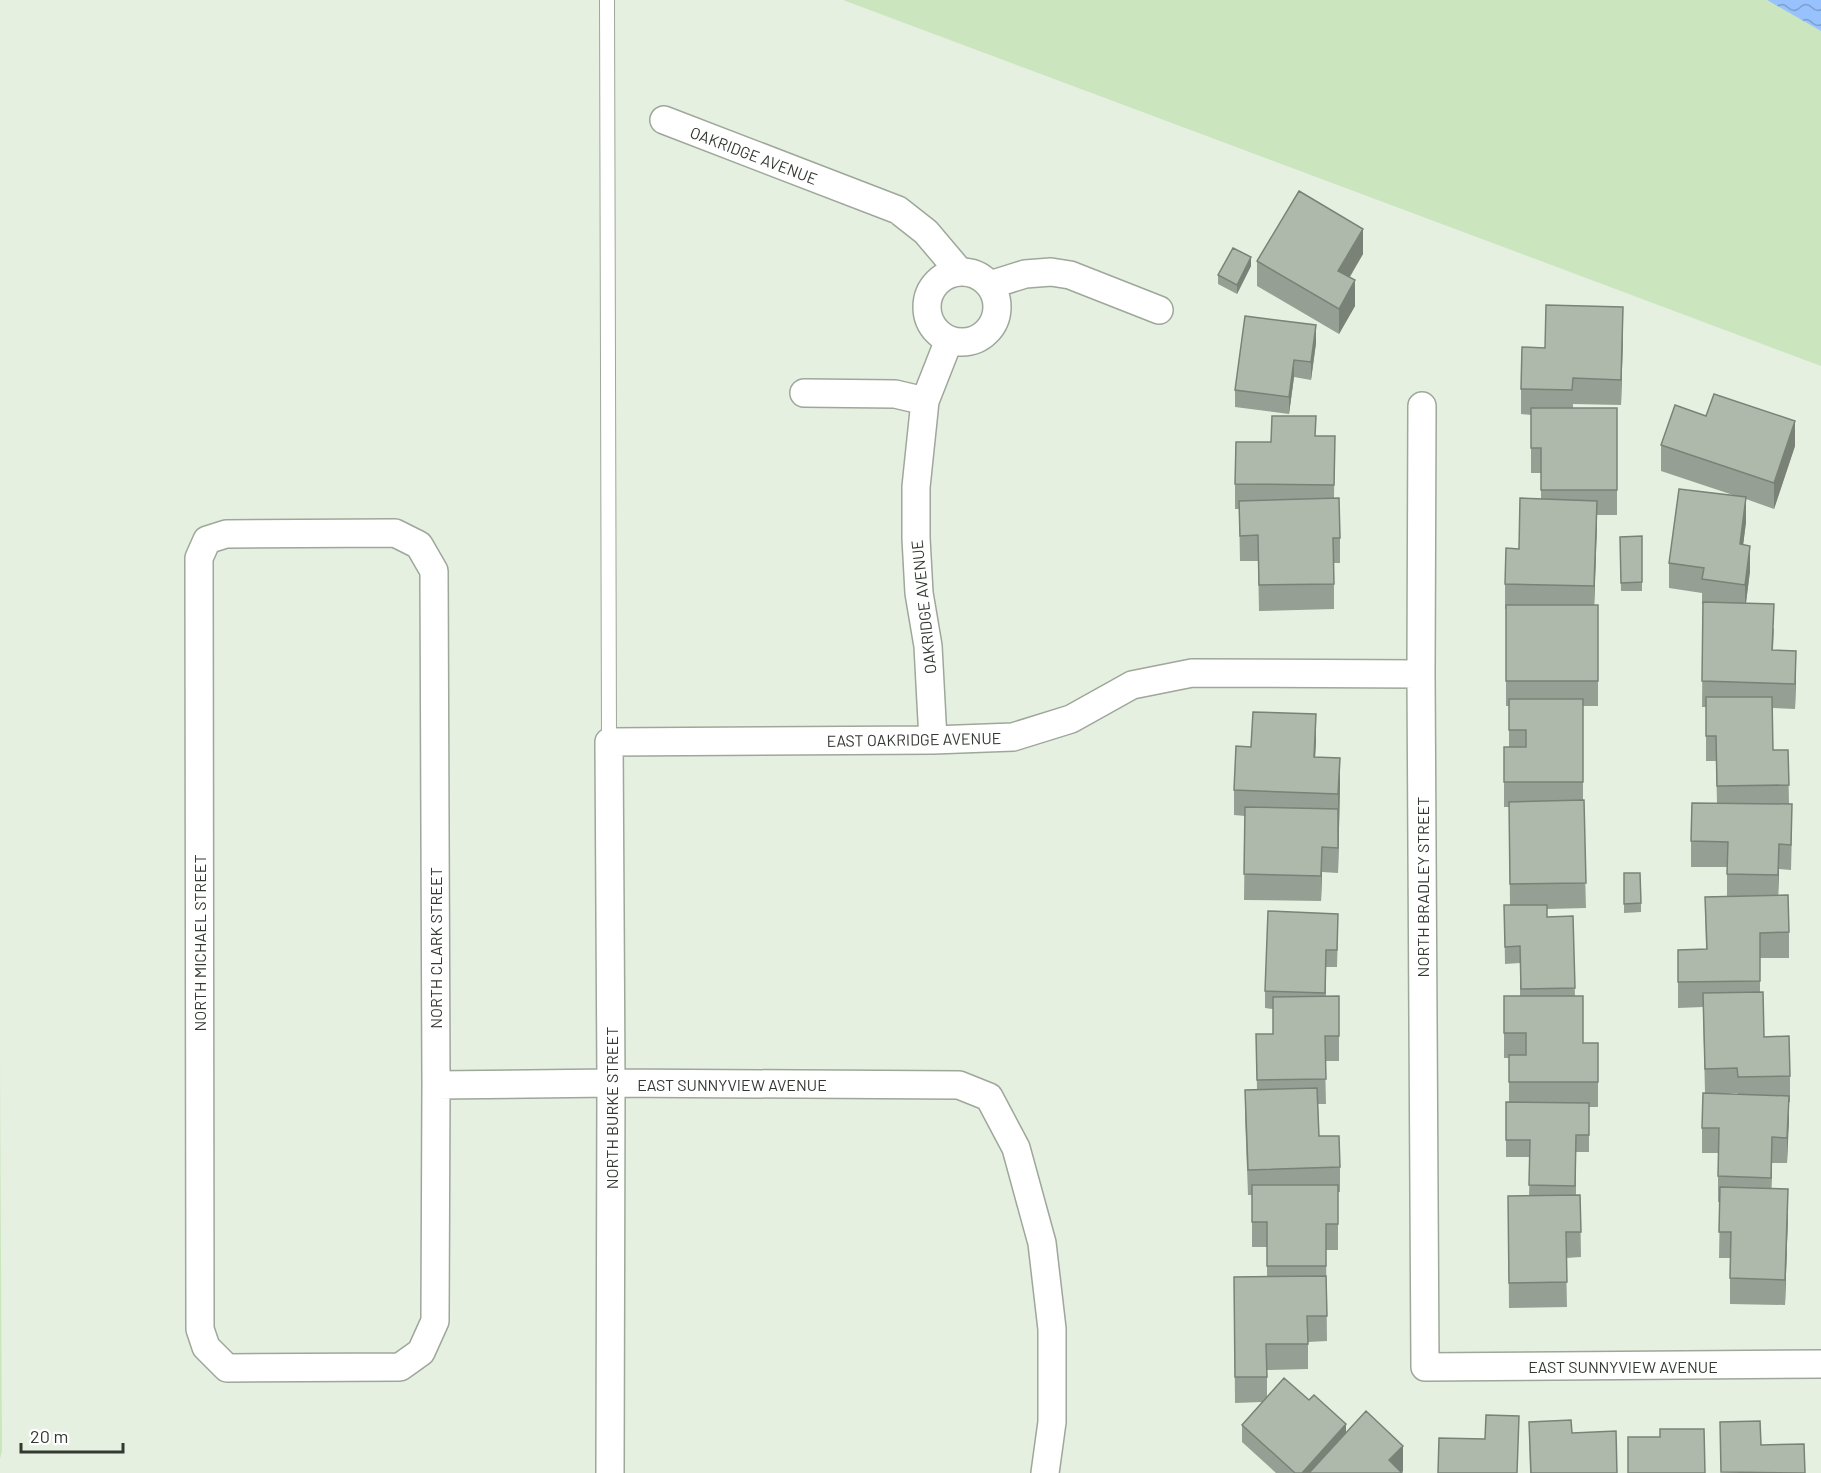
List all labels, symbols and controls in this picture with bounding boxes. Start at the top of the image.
street label: OAKRIDGE AVENUE [688,122,820,188]
street label: OAKRIDGE AVENUE [907,539,939,675]
street label: EAST OAKRIDGE AVENUE [826,728,1002,750]
street label: NORTH BRADLEY STREET [1413,797,1432,977]
street label: NORTH MICHAEL STREET [190,854,209,1032]
street label: NORTH CLARK STREET [426,867,445,1029]
street label: NORTH BURKE STREET [602,1027,621,1189]
street label: EAST SUNNYVIEW AVENUE [637,1075,827,1094]
street label: EAST SUNNYVIEW AVENUE [1528,1357,1718,1376]
scale bar [21,1416,123,1454]
text: 20 m [30,1425,68,1447]

